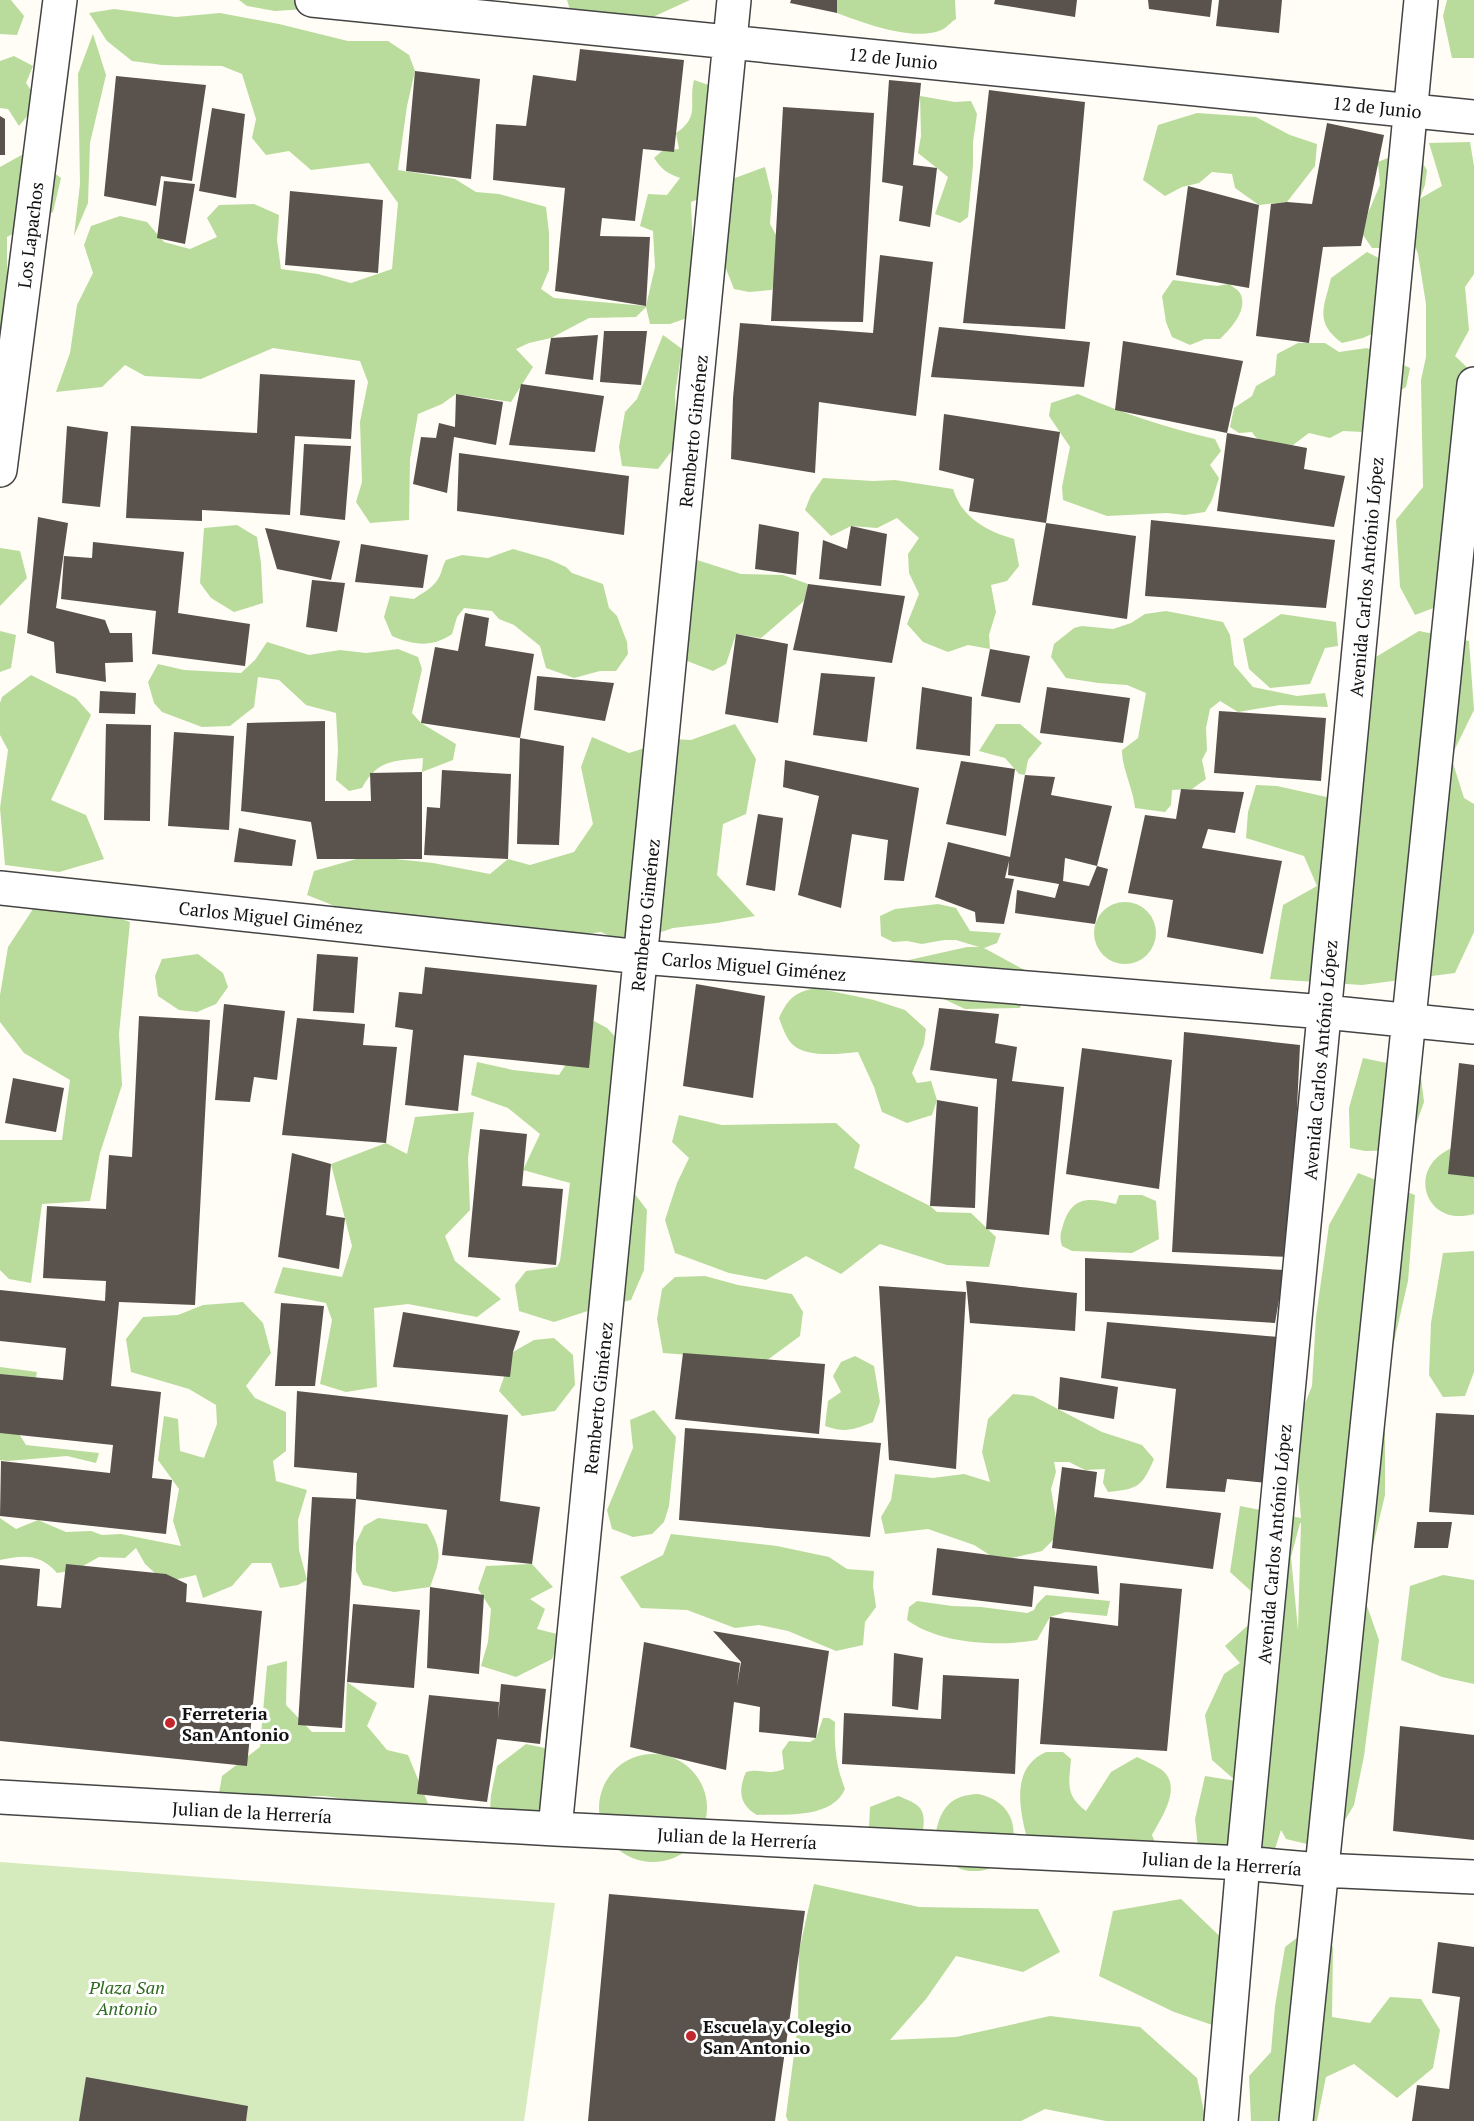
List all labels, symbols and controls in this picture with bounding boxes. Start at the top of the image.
street label: 12 de Junio [847,41,939,75]
street label: 12 de Junio [1331,90,1423,124]
street label: Los Lapachos [12,180,48,290]
street label: Remberto Giménez [673,354,713,508]
street label: Avenida Carlos António López [1344,456,1388,698]
street label: Remberto Giménez [625,838,665,992]
street label: Carlos Miguel Giménez [177,895,365,939]
street label: Avenida Carlos António López [1298,939,1342,1181]
street label: Carlos Miguel Giménez [661,946,847,986]
street label: Remberto Giménez [578,1321,618,1475]
street label: Avenida Carlos António López [1252,1423,1296,1665]
place label: Ferreteria San Antonio [182,1701,289,1746]
marker: Ferreteria San Antonio [163,1716,177,1730]
street label: Julian de la Herrería [171,1796,333,1828]
street label: Julian de la Herrería [656,1822,818,1854]
street label: Julian de la Herrería [1141,1845,1303,1881]
park label: Plaza San Antonio [88,1975,165,2020]
place label: Escuela y Colegio San Antonio [703,2014,852,2059]
marker: Escuela y Colegio San Antonio [684,2029,698,2043]

